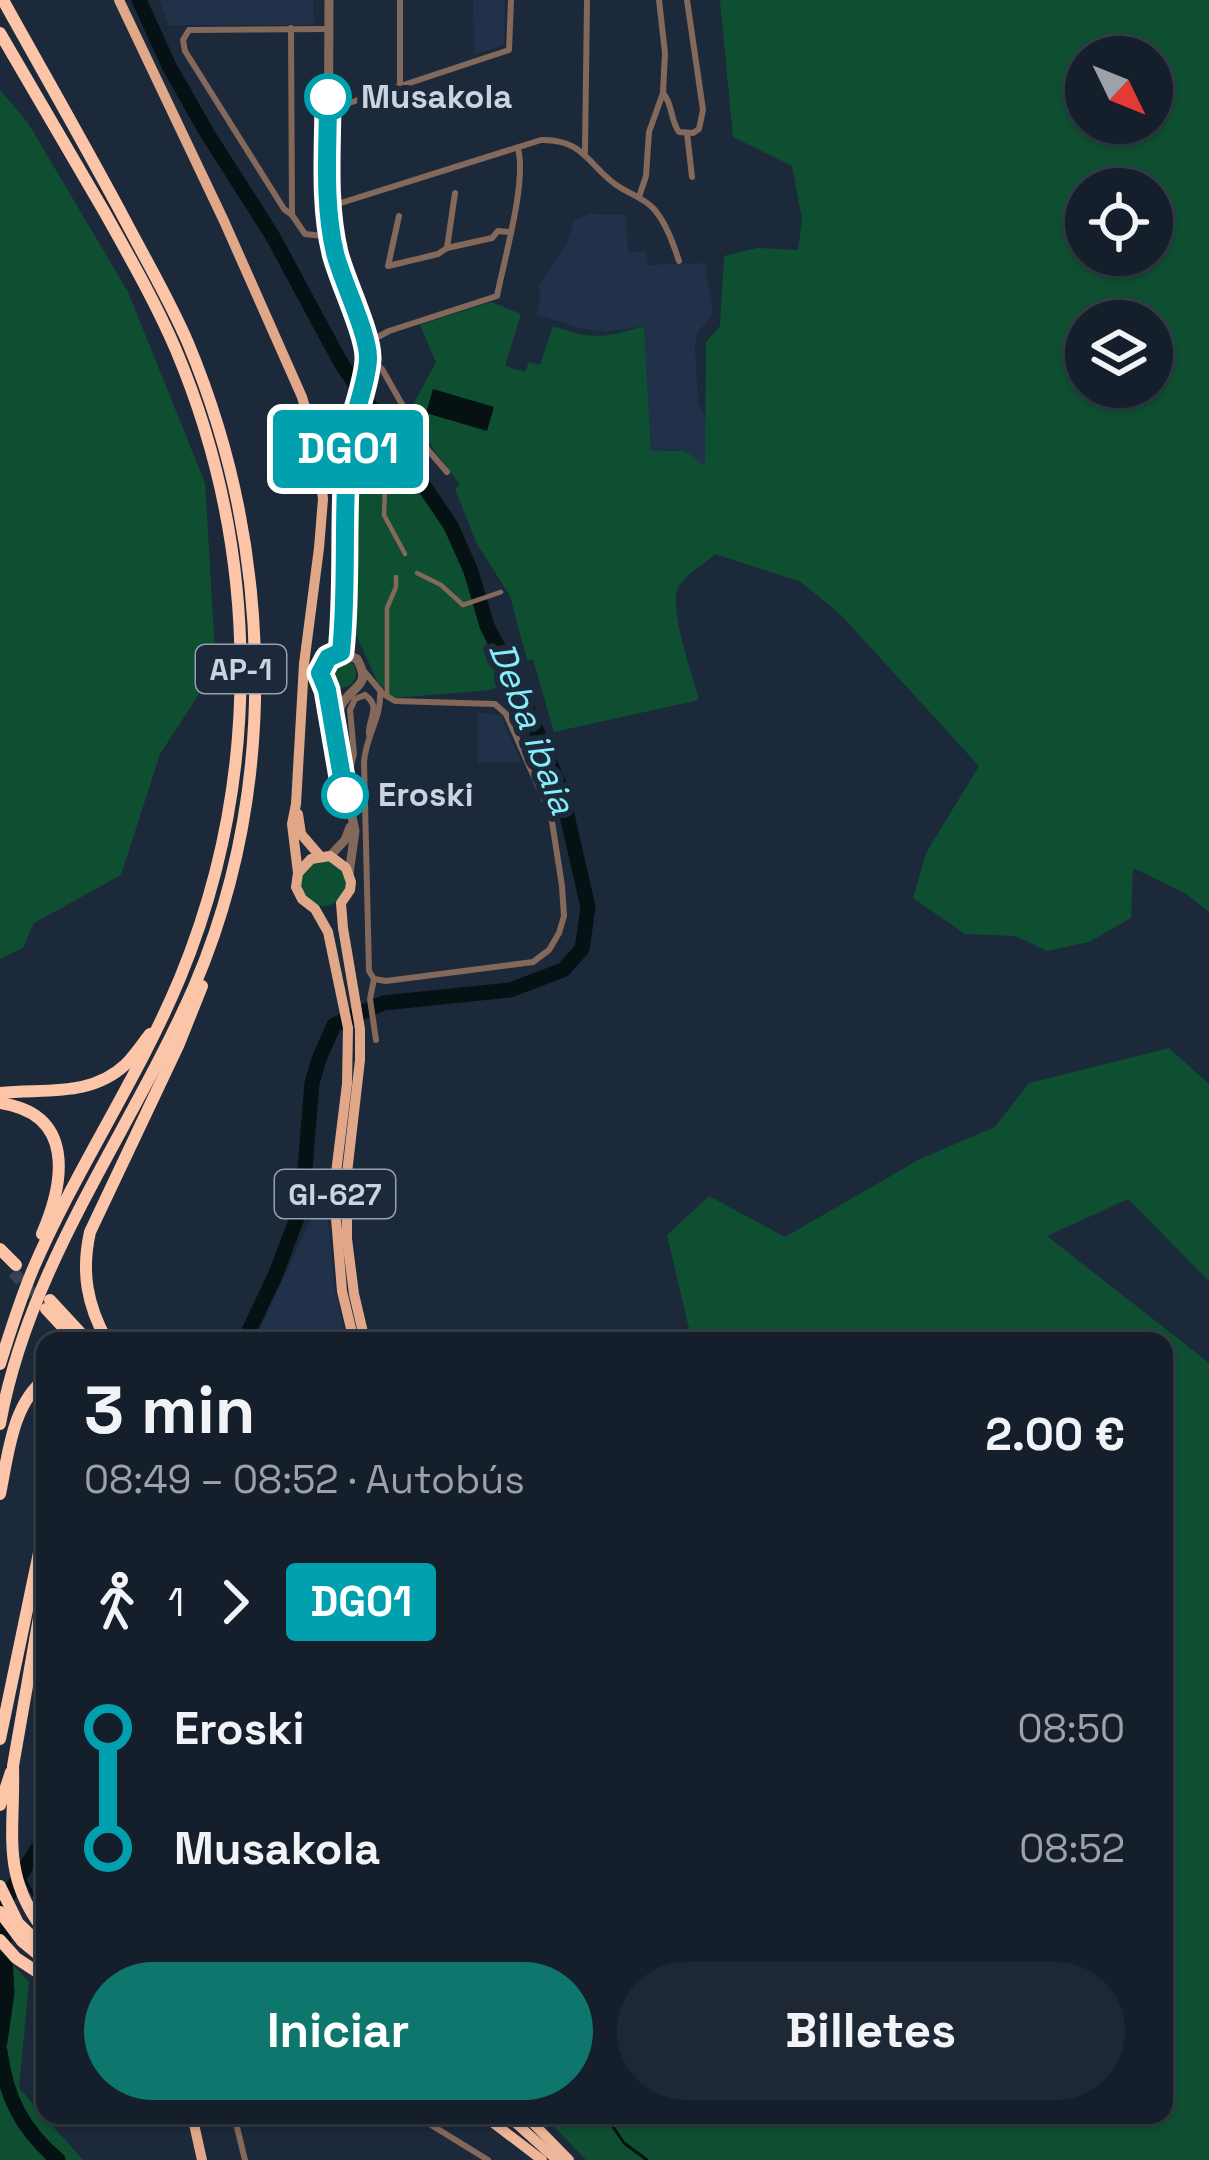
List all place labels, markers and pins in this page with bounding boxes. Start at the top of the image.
marker: Musakola [306,75,350,119]
place label: Musakola [361,76,512,118]
marker: Eroski [323,773,367,817]
place label: Eroski [378,774,474,816]

